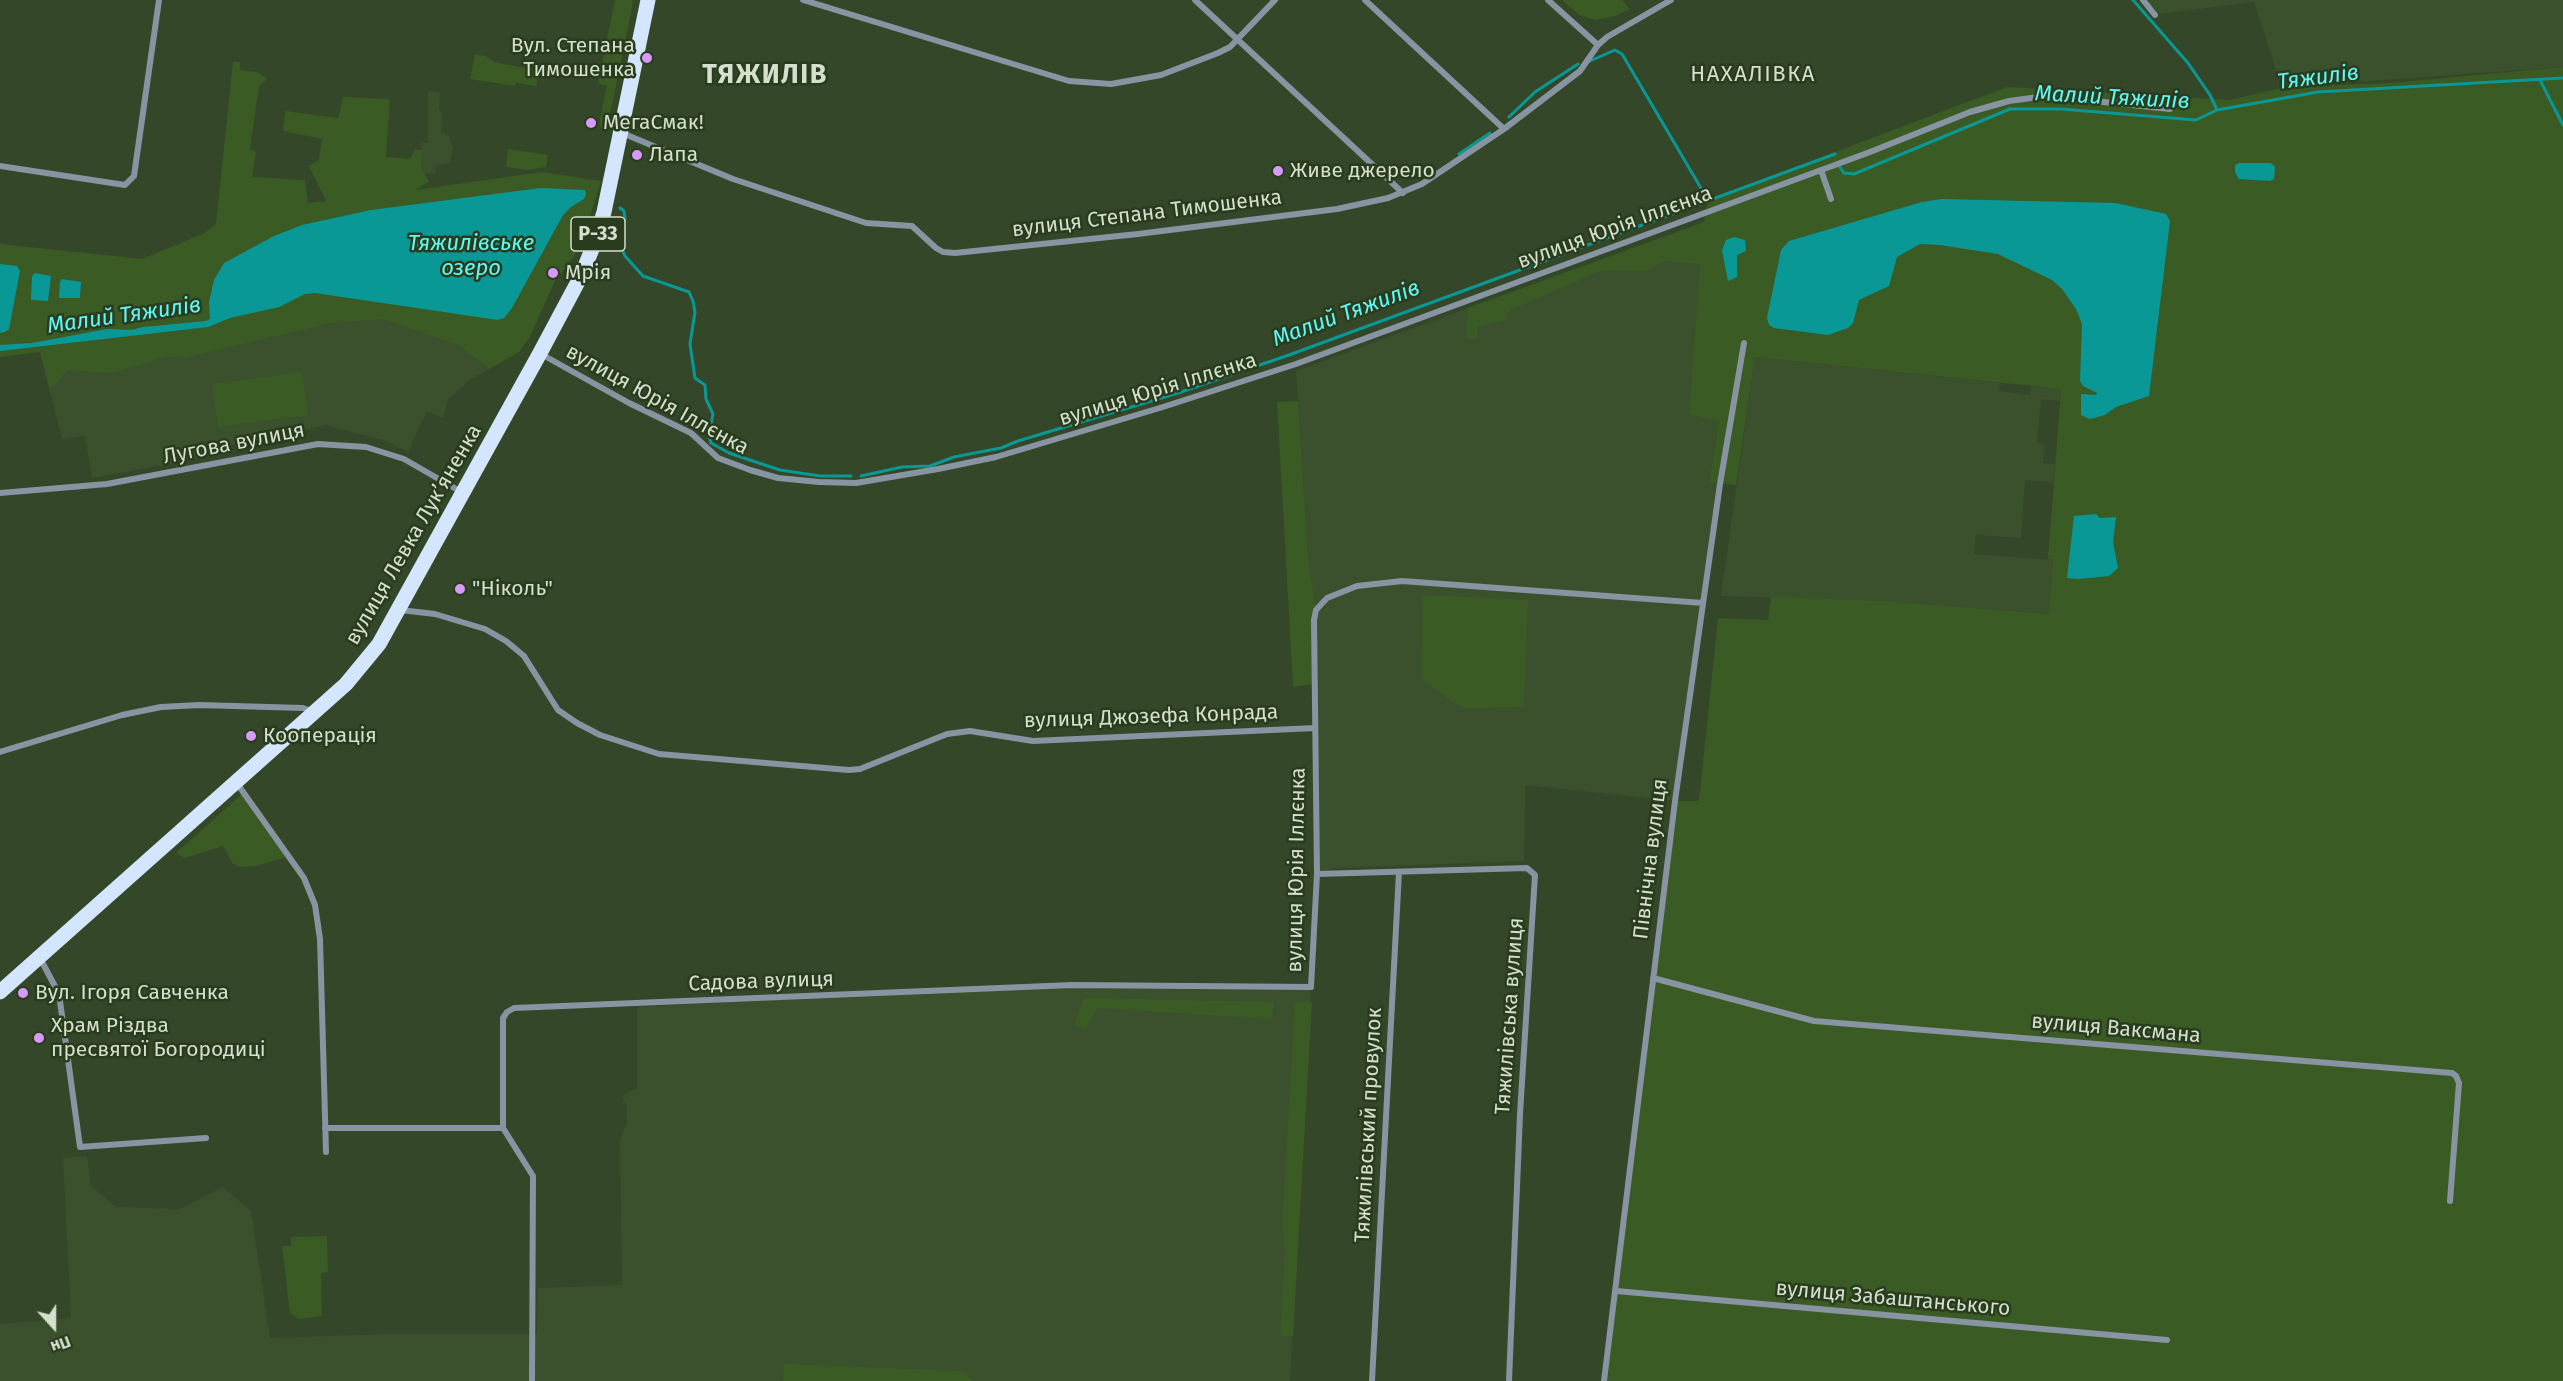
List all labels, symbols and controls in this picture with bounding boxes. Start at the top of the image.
place label: Вул. Степана Тимошенка [511,33,635,83]
marker: Вул. Степана Тимошенка [640,51,654,65]
district label: ТЯЖИЛІВ [702,59,828,91]
water label: Тяжилів [2276,60,2360,96]
district label: НАХАЛІВКА [1690,62,1816,88]
water label: Малий Тяжилів [2034,81,2190,115]
place label: МегаСмак! [603,110,704,136]
marker: МегаСмак! [584,116,598,130]
place label: Лапа [649,142,698,168]
marker: Лапа [630,148,644,162]
place label: Живе джерело [1290,158,1435,184]
marker: Живе джерело [1271,164,1285,178]
street label: вулиця Юрія Іллєнка [1514,181,1716,275]
street label: вулиця Степана Тимошенка [1011,185,1283,243]
road number: Р-33 [571,217,625,251]
water label: Тяжилівське озеро [408,231,534,282]
place label: Мрія [565,260,611,286]
marker: Мрія [546,266,560,280]
water label: Малий Тяжилів [1269,275,1423,353]
water label: Малий Тяжилів [46,292,202,340]
street label: вулиця Юрія Іллєнка [561,339,753,461]
street label: вулиця Юрія Іллєнка [1056,348,1260,432]
street label: Лугова вулиця [161,418,307,470]
street label: вулиця Левка Лукʼяненка [341,420,487,650]
place label: "Ніколь" [472,576,553,602]
marker: "Ніколь" [453,582,467,596]
street label: вулиця Джозефа Конрада [1023,700,1279,734]
place label: Кооперація [263,723,377,749]
marker: Кооперація [244,729,258,743]
street label: вулиця Юрія Іллєнка [1283,767,1311,973]
street label: Північна вулиця [1629,777,1673,941]
street label: Тяжилівська вулиця [1491,917,1529,1115]
street label: Садова вулиця [688,967,834,997]
place label: Вул. Ігоря Савченка [35,980,229,1006]
marker: Вул. Ігоря Савченка [16,986,30,1000]
street label: Тяжилівський провулок [1350,1007,1388,1243]
street label: вулиця Ваксмана [2030,1009,2202,1049]
place label: Храм Різдва пресвятої Богородиці [51,1013,266,1063]
marker: Храм Різдва пресвятої Богородиці [32,1031,46,1045]
street label: вулиця Забаштанського [1775,1276,2011,1322]
north arrow [24,1297,84,1357]
text: Пн [48,1332,73,1357]

